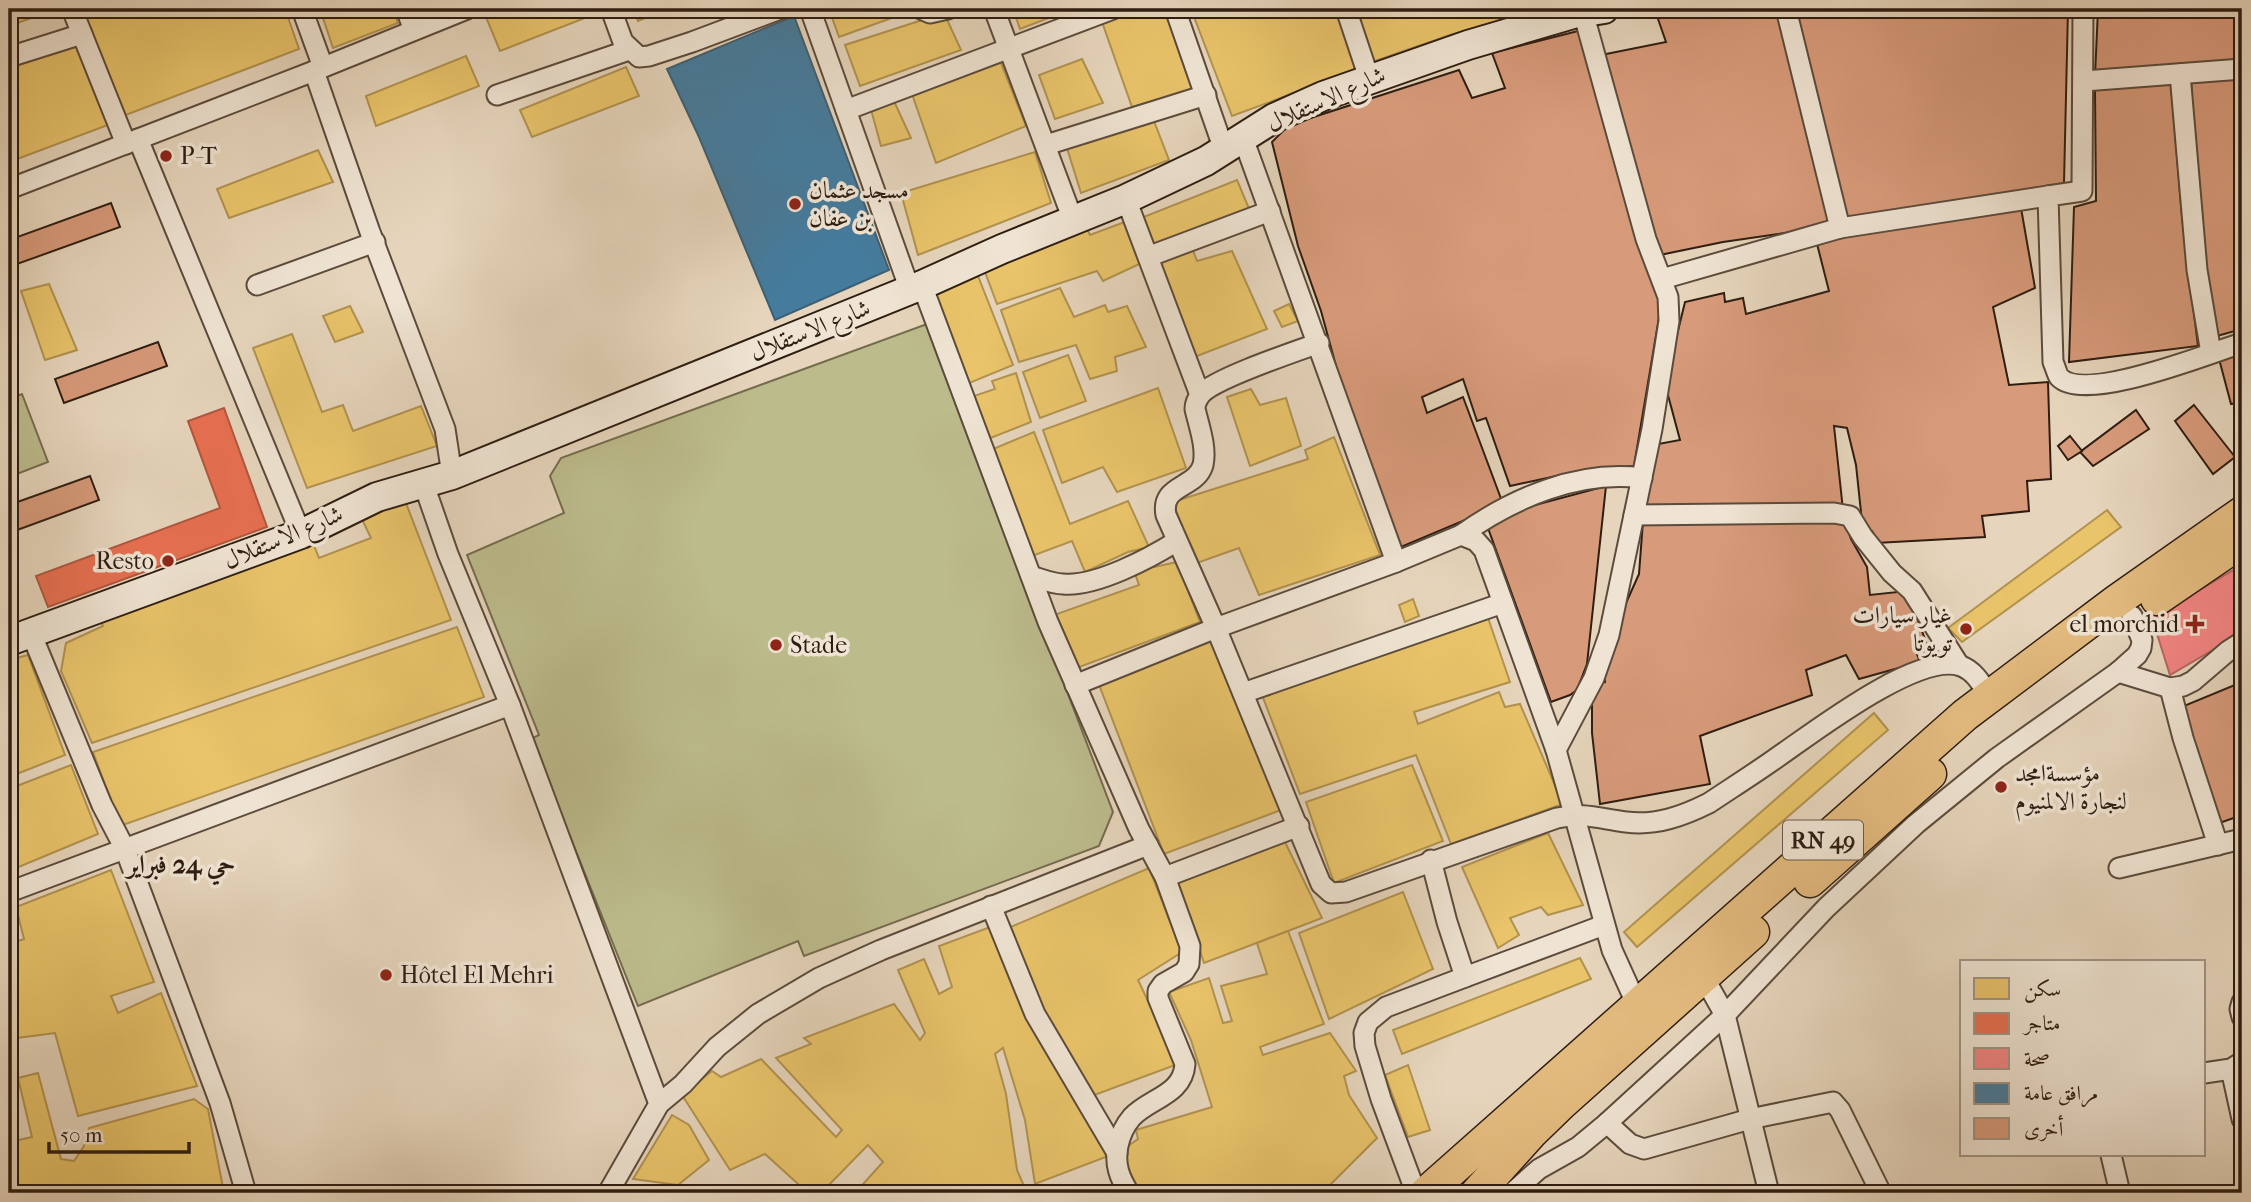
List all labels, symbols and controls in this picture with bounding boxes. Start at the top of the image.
street label: شارع الاستقلال [1262,60,1392,143]
place label: P-T [180,142,218,170]
marker: P-T [158,148,174,164]
place label: مسجد عثمان بن عفان [809,176,909,232]
marker: مسجد عثمان بن عفان [787,196,803,212]
street label: شارع الاستقلال [746,293,876,372]
street label: شارع الاستقلال [219,499,349,580]
place label: Resto [95,547,154,575]
marker: Resto [160,553,176,569]
place label: غيار سيارات تويوتا [1852,601,1952,658]
place label: el morchid [2070,610,2180,638]
marker: el morchid [2185,614,2205,634]
marker: غيار سيارات تويوتا [1958,621,1974,637]
place label: Stade [790,631,847,659]
marker: Stade [768,637,784,653]
place label: مؤسسةامجد لنجارة الالمنيوم [2015,759,2127,822]
marker: مؤسسةامجد لنجارة الالمنيوم [1993,779,2009,795]
road number: RN 49 [1783,820,1863,860]
district label: حي 24 فبراير [124,849,235,886]
legend [1960,960,2206,1156]
place label: Hôtel El Mehri [400,961,554,989]
marker: Hôtel El Mehri [378,967,394,983]
text: سكن [2024,977,2061,1003]
text: متاجر [2022,1011,2061,1036]
text: صحة [2024,1047,2050,1071]
text: مرافق عامة [2024,1081,2098,1108]
scale bar [49,1111,189,1155]
text: أخرى [2024,1114,2063,1142]
text: 50 m [60,1123,103,1147]

